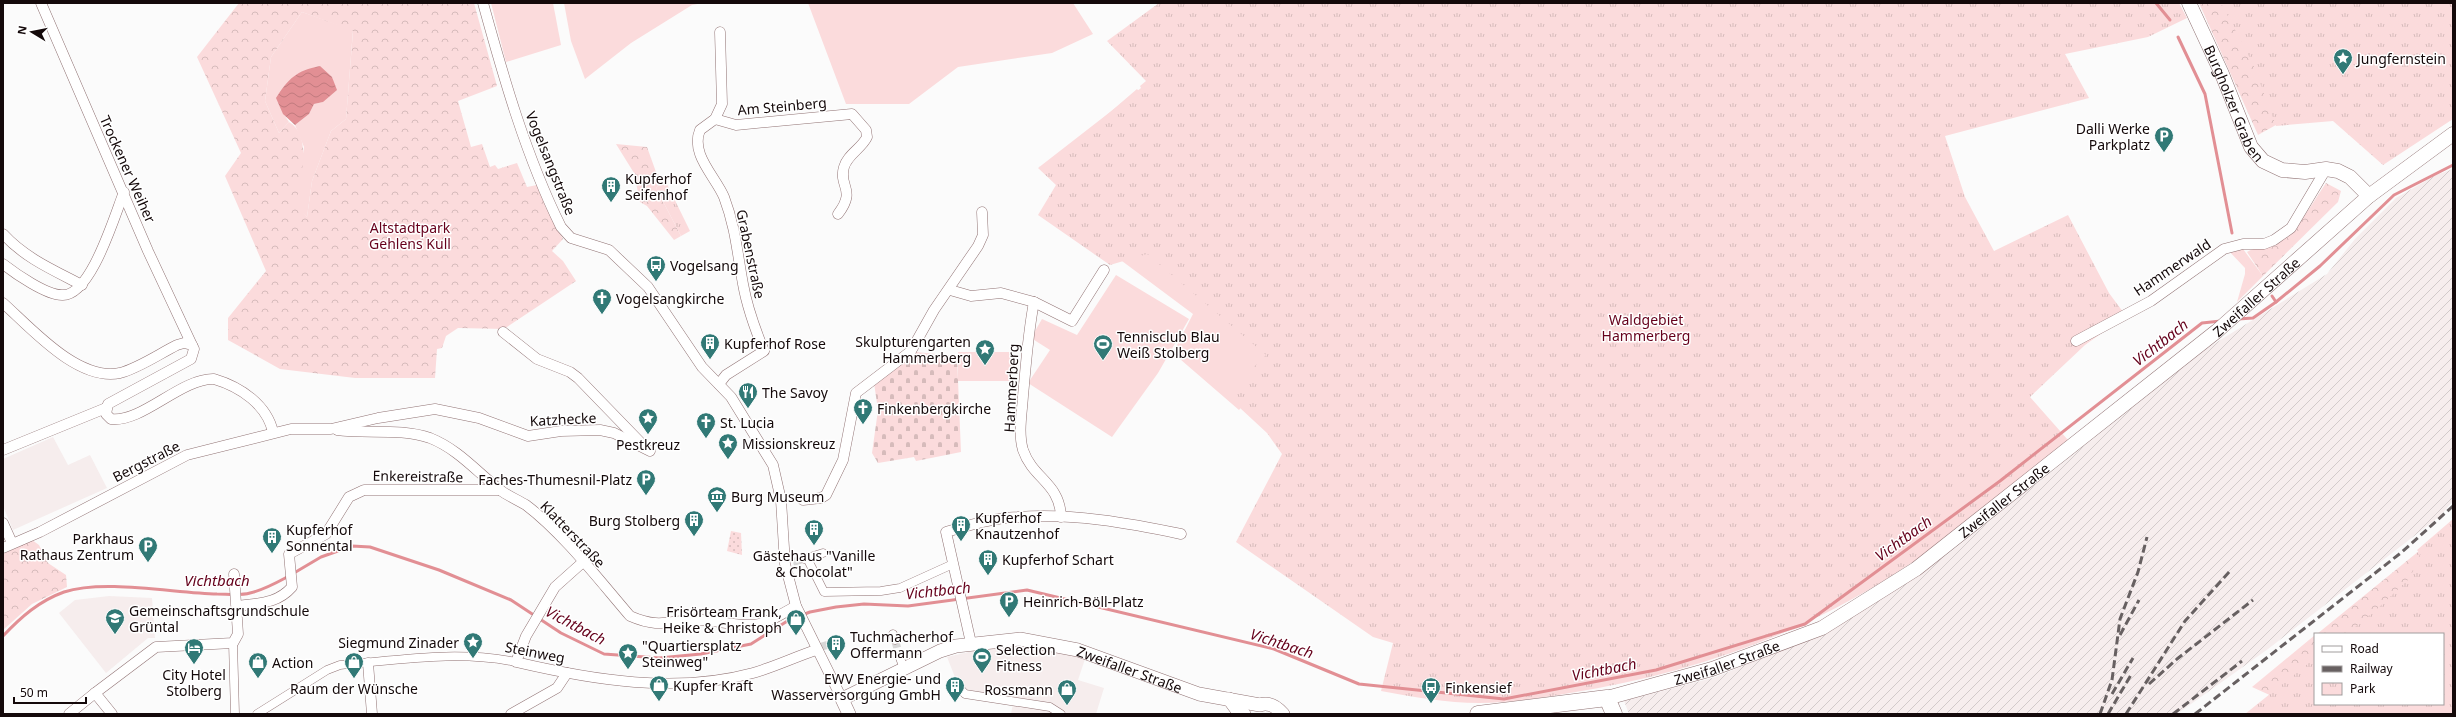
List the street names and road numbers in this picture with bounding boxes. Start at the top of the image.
street label: Burgholzer Graben [2200,42,2269,165]
street label: Am Steinberg [737,93,827,119]
street label: Vogelsangstraße [522,108,581,218]
street label: Trockener Weiher [96,112,160,226]
street label: Grabenstraße [732,208,770,300]
street label: Hammerwald [2130,234,2214,300]
street label: Zweifaller Straße [2208,253,2304,340]
street label: Hammerberg [999,343,1023,433]
street label: Katzhecke [529,408,597,430]
street label: Bergstraße [109,436,183,486]
street label: Zweifaller Straße [1954,458,2053,542]
street label: Enkereistraße [373,466,464,486]
street label: Klatterstraße [536,497,610,572]
street label: Zweifaller Straße [1672,635,1782,689]
street label: Steinweg [504,637,566,667]
street label: Zweifaller Straße [1075,641,1185,697]

